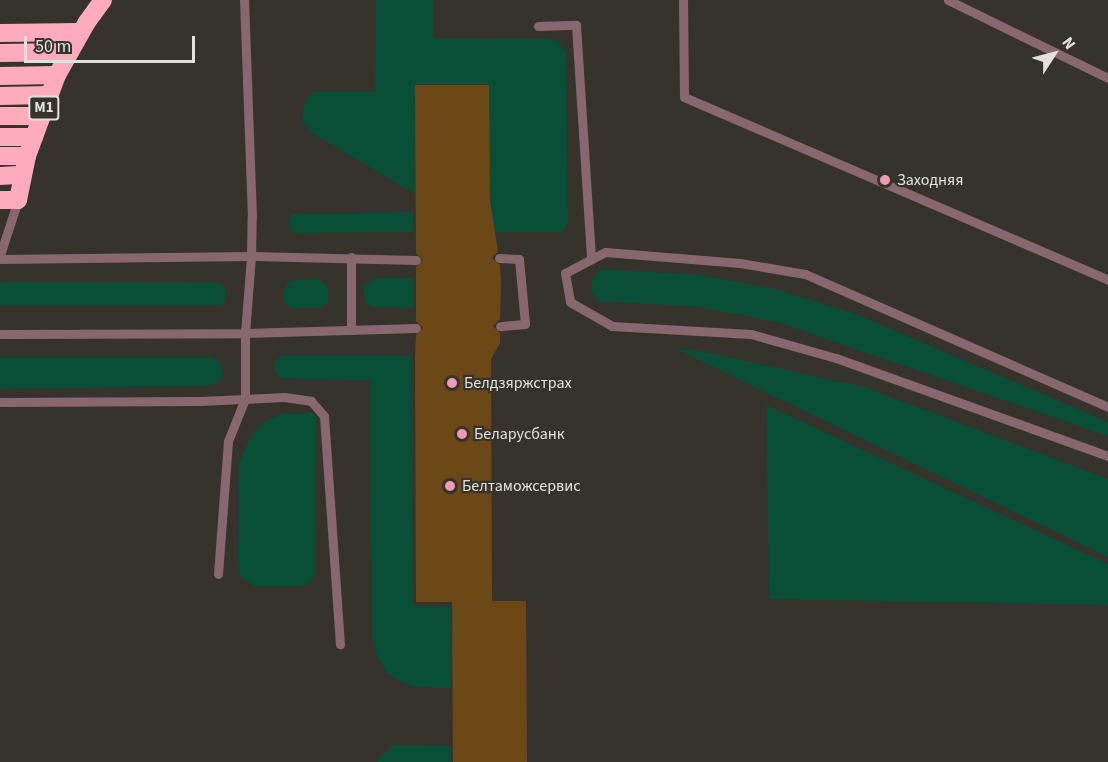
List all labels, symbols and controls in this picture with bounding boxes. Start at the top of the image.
scale bar [27,24,198,62]
north arrow [1024,24,1084,84]
text: N [1057,33,1081,54]
text: 50 m [35,34,71,59]
road number: М1 [28,96,60,120]
place label: Заходняя [897,170,963,190]
marker: Заходняя [878,173,892,187]
place label: Белдзяржстрах [464,373,572,393]
marker: Белдзяржстрах [445,376,459,390]
place label: Беларусбанк [474,424,565,444]
marker: Беларусбанк [455,427,469,441]
place label: Белтаможсервис [462,476,581,496]
marker: Белтаможсервис [443,479,457,493]

